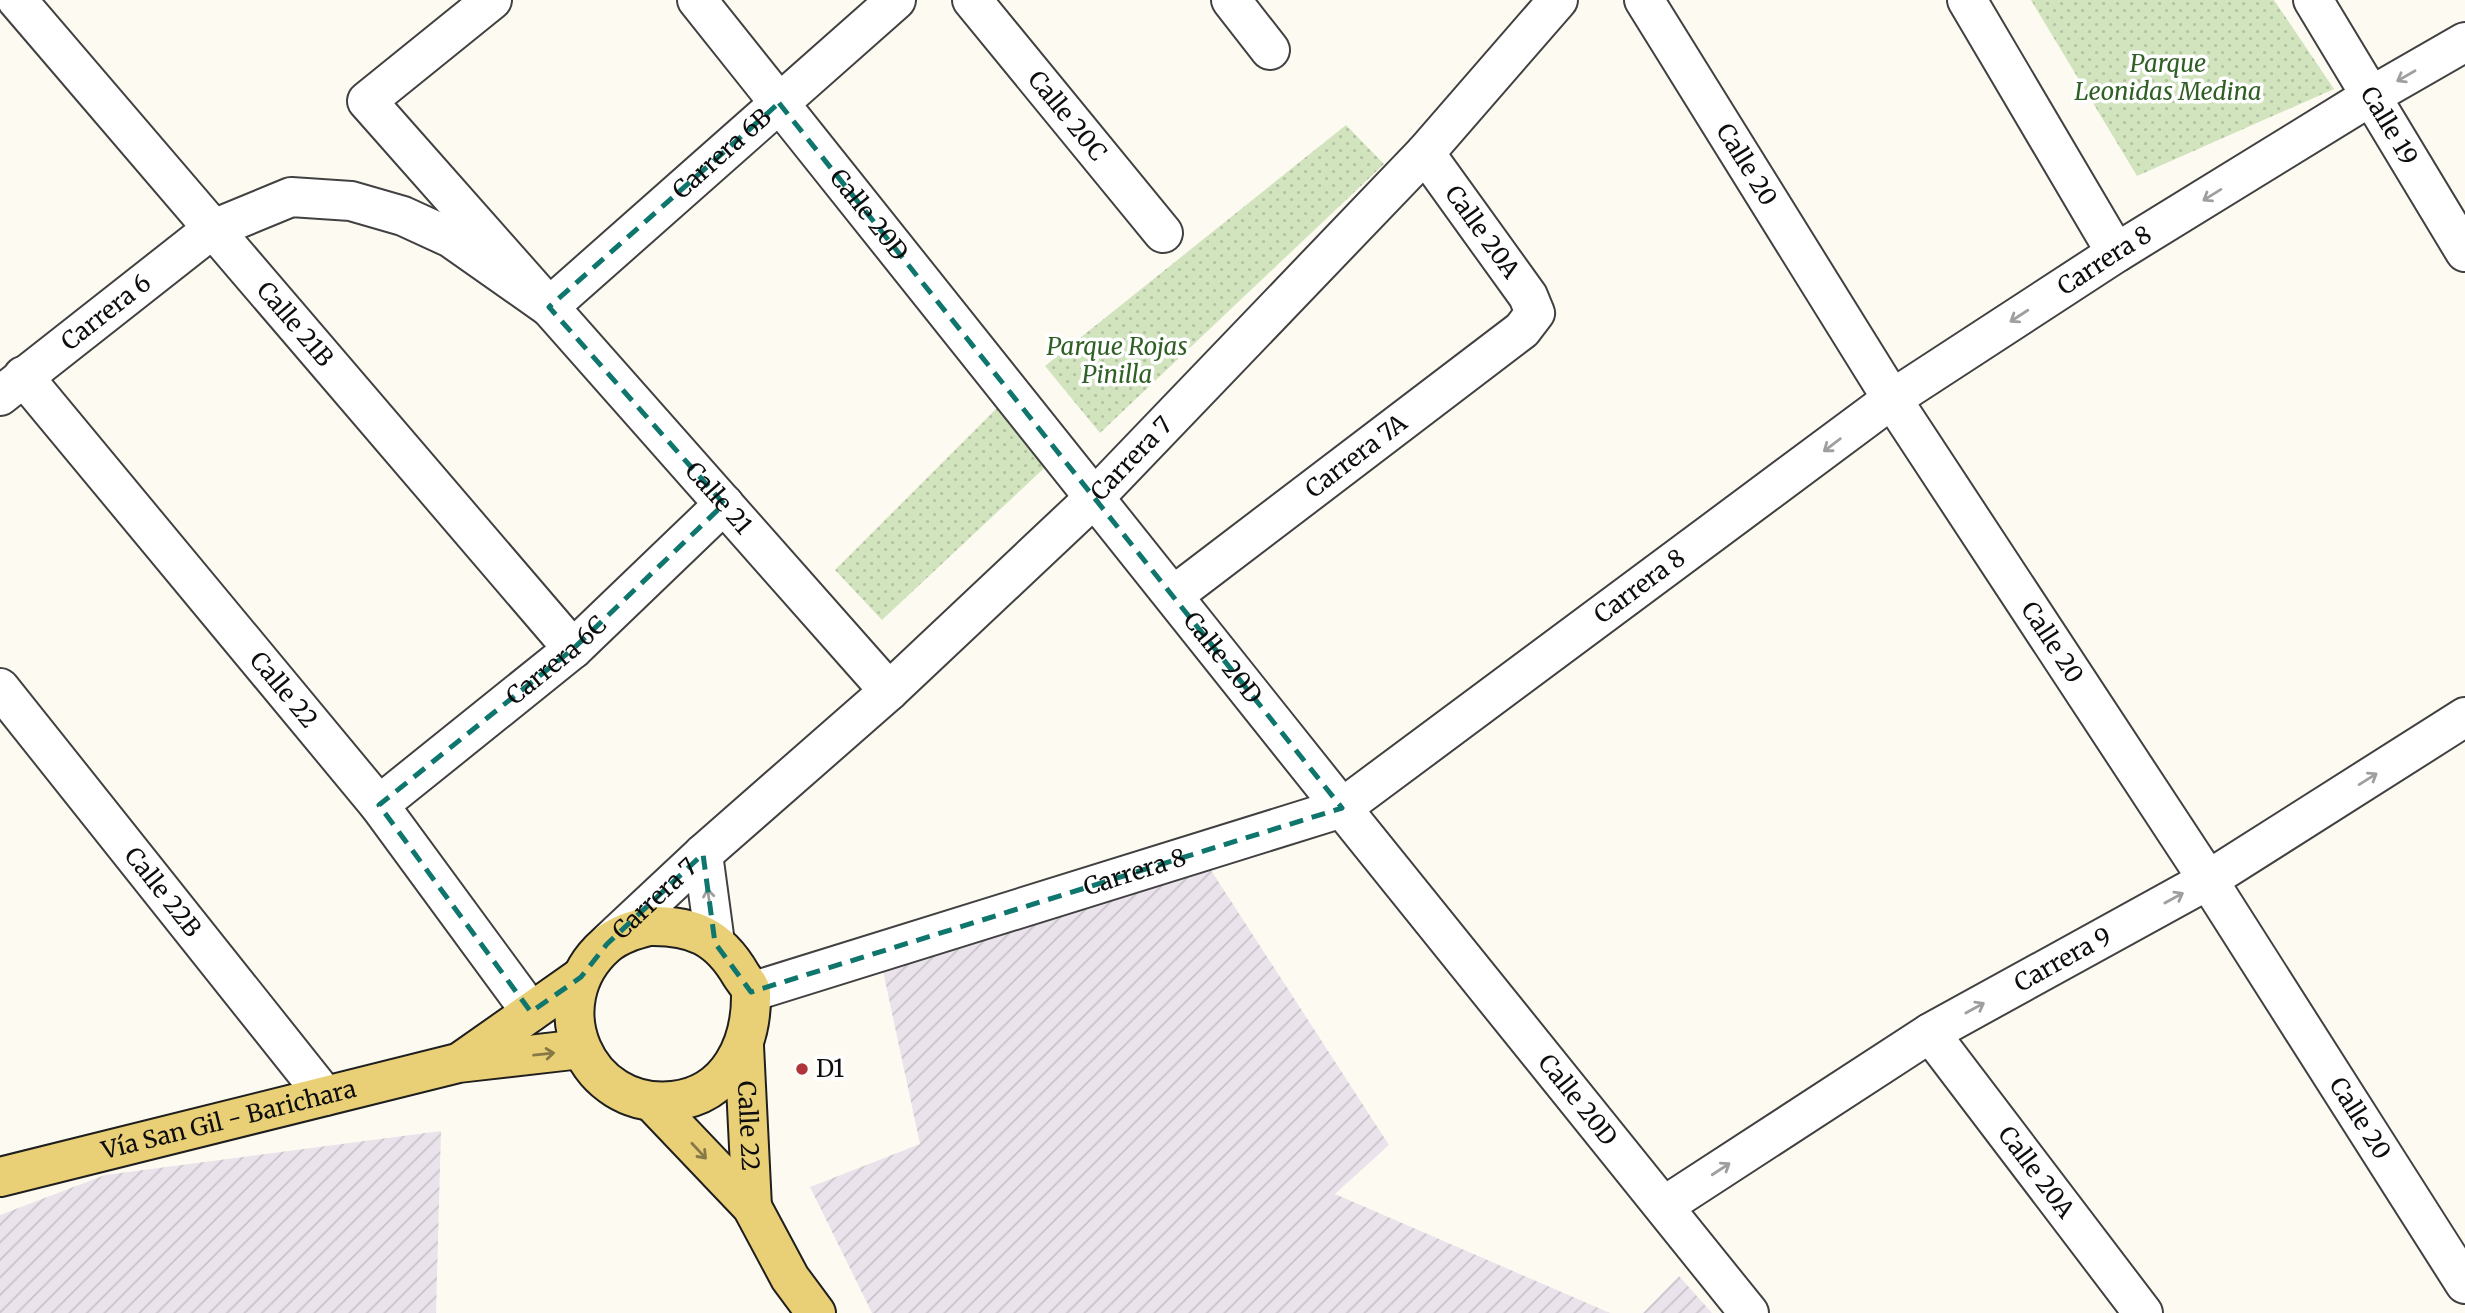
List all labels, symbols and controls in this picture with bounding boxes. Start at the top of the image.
park label: Parque Leonidas Medina [2074,48,2262,107]
street label: Calle 20C [1021,64,1114,167]
one-way arrow [2396,70,2417,83]
street label: Calle 19 [2354,81,2425,171]
street label: Carrera 6B [666,102,778,205]
street label: Calle 20 [1710,118,1784,211]
street label: Calle 20D [823,163,915,267]
street label: Calle 20A [1438,179,1527,285]
one-way arrow [2202,188,2222,202]
street label: Carrera 8 [2051,219,2157,302]
street label: Carrera 6 [55,267,157,357]
street label: Calle 21B [250,275,340,373]
one-way arrow [2010,310,2030,324]
park label: Parque Rojas Pinilla [1046,331,1188,390]
street label: Carrera 7A [1299,407,1414,504]
street label: Carrera 7 [1084,410,1179,507]
one-way arrow [1823,437,1841,452]
street label: Calle 21 [679,455,759,541]
street label: Carrera 8 [1588,542,1691,630]
street label: Calle 20 [2014,595,2090,689]
street label: Calle 20D [1177,606,1269,710]
street label: Carrera 6C [500,609,613,711]
street label: Calle 22 [243,645,325,734]
one-way arrow [2357,771,2377,785]
street label: Calle 22B [118,841,208,943]
street label: Carrera 8 [1080,841,1190,903]
street label: Carrera 7 [606,851,704,946]
one-way arrow [702,888,715,910]
one-way arrow [2164,891,2184,905]
street label: Carrera 9 [2009,920,2117,999]
one-way arrow [1964,1001,1985,1014]
one-way arrow [532,1047,555,1060]
street label: Calle 20D [1532,1048,1624,1152]
place label: D1 [816,1053,844,1084]
marker: D1 [794,1061,810,1077]
street label: Calle 20 [2323,1071,2398,1165]
street label: Vía San Gil - Barichara [98,1073,359,1166]
street label: Calle 22 [731,1080,766,1172]
street label: Calle 20A [1991,1120,2082,1225]
one-way arrow [690,1143,707,1160]
one-way arrow [1711,1162,1730,1177]

